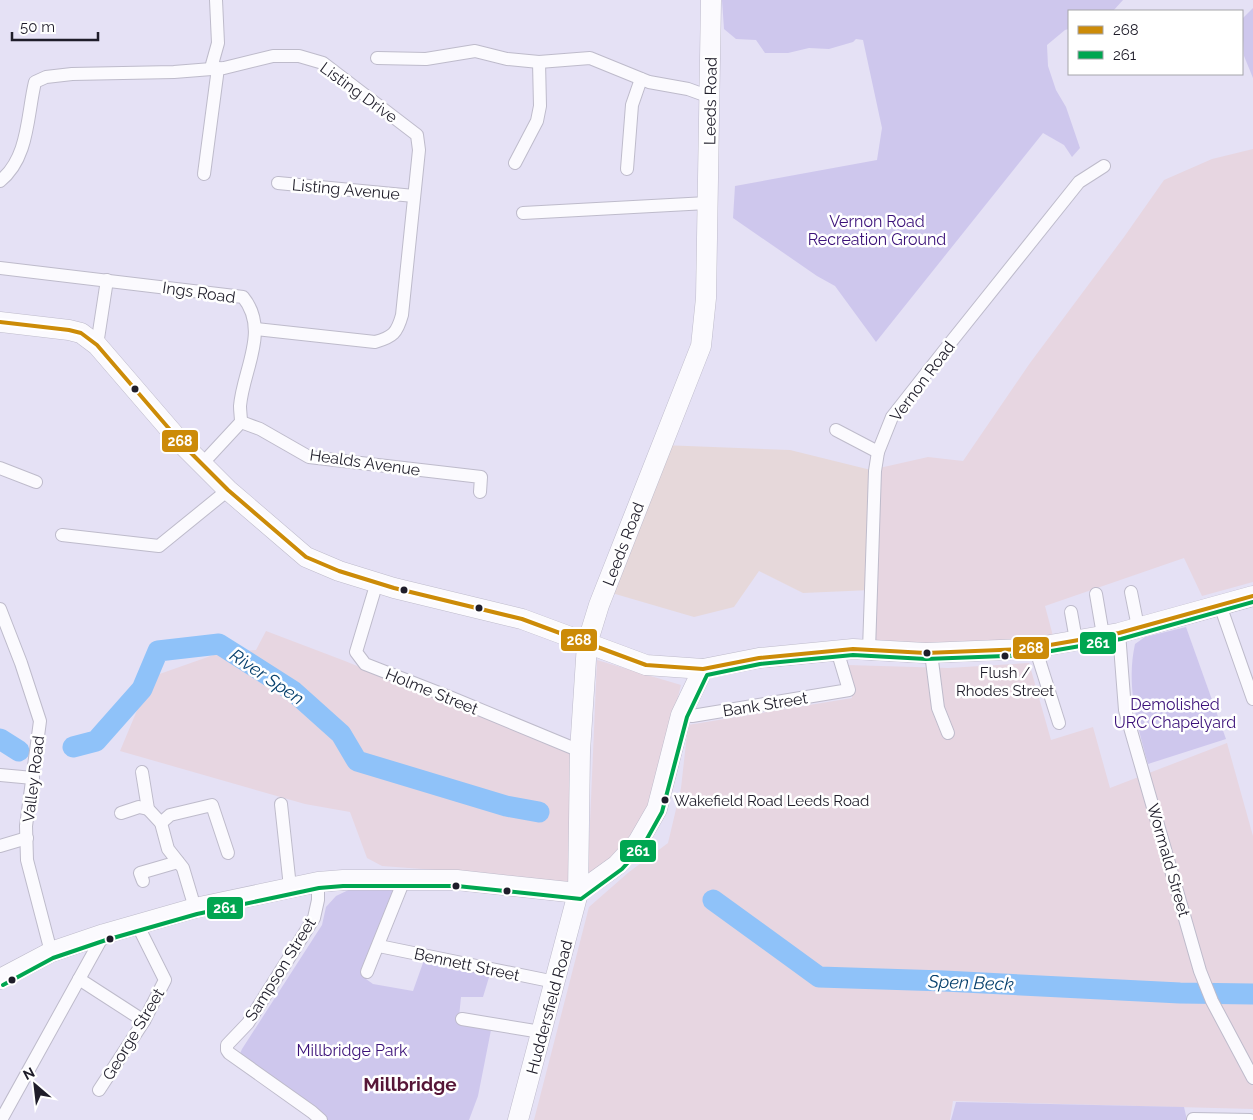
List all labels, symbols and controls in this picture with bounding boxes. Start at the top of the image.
scale bar [12,10,99,42]
legend [1068,10,1243,75]
text: 50 m [20,18,55,36]
text: 268 [1113,21,1139,39]
text: 261 [1113,46,1137,64]
street label: Leeds Road [700,57,721,145]
street label: Listing Drive [316,58,401,127]
street label: Listing Avenue [291,175,401,204]
park label: Vernon Road Recreation Ground [808,212,946,249]
street label: Ings Road [161,278,237,307]
street label: Vernon Road [886,337,959,425]
unlabelled marker [130,384,140,394]
line badge: 268 [161,429,199,453]
text: 268 [168,433,192,449]
street label: Healds Avenue [308,445,421,480]
street label: Leeds Road [599,500,648,589]
unlabelled marker [399,585,409,595]
unlabelled marker [474,603,484,613]
line badge: 268 [560,628,598,652]
line badge: 261 [1079,631,1117,655]
text: 268 [567,632,591,648]
text: 261 [1086,635,1110,651]
line badge: 268 [1012,636,1050,660]
text: 268 [1019,640,1043,656]
water label: River Spen [226,644,308,709]
unlabelled marker [922,648,932,658]
marker: Flush / Rhodes Street [1000,651,1010,661]
street label: Holme Street [383,664,481,719]
place label: Flush / Rhodes Street [956,664,1054,700]
street label: Bank Street [721,688,809,721]
park label: Demolished URC Chapelyard [1114,695,1236,732]
street label: Valley Road [19,735,48,824]
place label: Wakefield Road Leeds Road [674,792,869,810]
marker: Wakefield Road Leeds Road [660,795,670,805]
street label: Wormald Street [1143,801,1194,920]
line badge: 261 [619,839,657,863]
text: 261 [626,843,650,859]
unlabelled marker [451,881,461,891]
unlabelled marker [502,886,512,896]
line badge: 261 [206,896,244,920]
text: 261 [213,900,237,916]
street label: Sampson Street [241,914,320,1024]
unlabelled marker [105,934,115,944]
street label: Huddersfield Road [522,938,577,1076]
street label: Bennett Street [412,944,522,985]
water label: Spen Beck [927,970,1015,995]
unlabelled marker [7,975,17,985]
street label: George Street [99,984,169,1084]
park label: Millbridge Park [296,1041,408,1060]
north arrow [10,1060,60,1110]
text: N [20,1064,37,1083]
district label: Millbridge [363,1073,457,1095]

